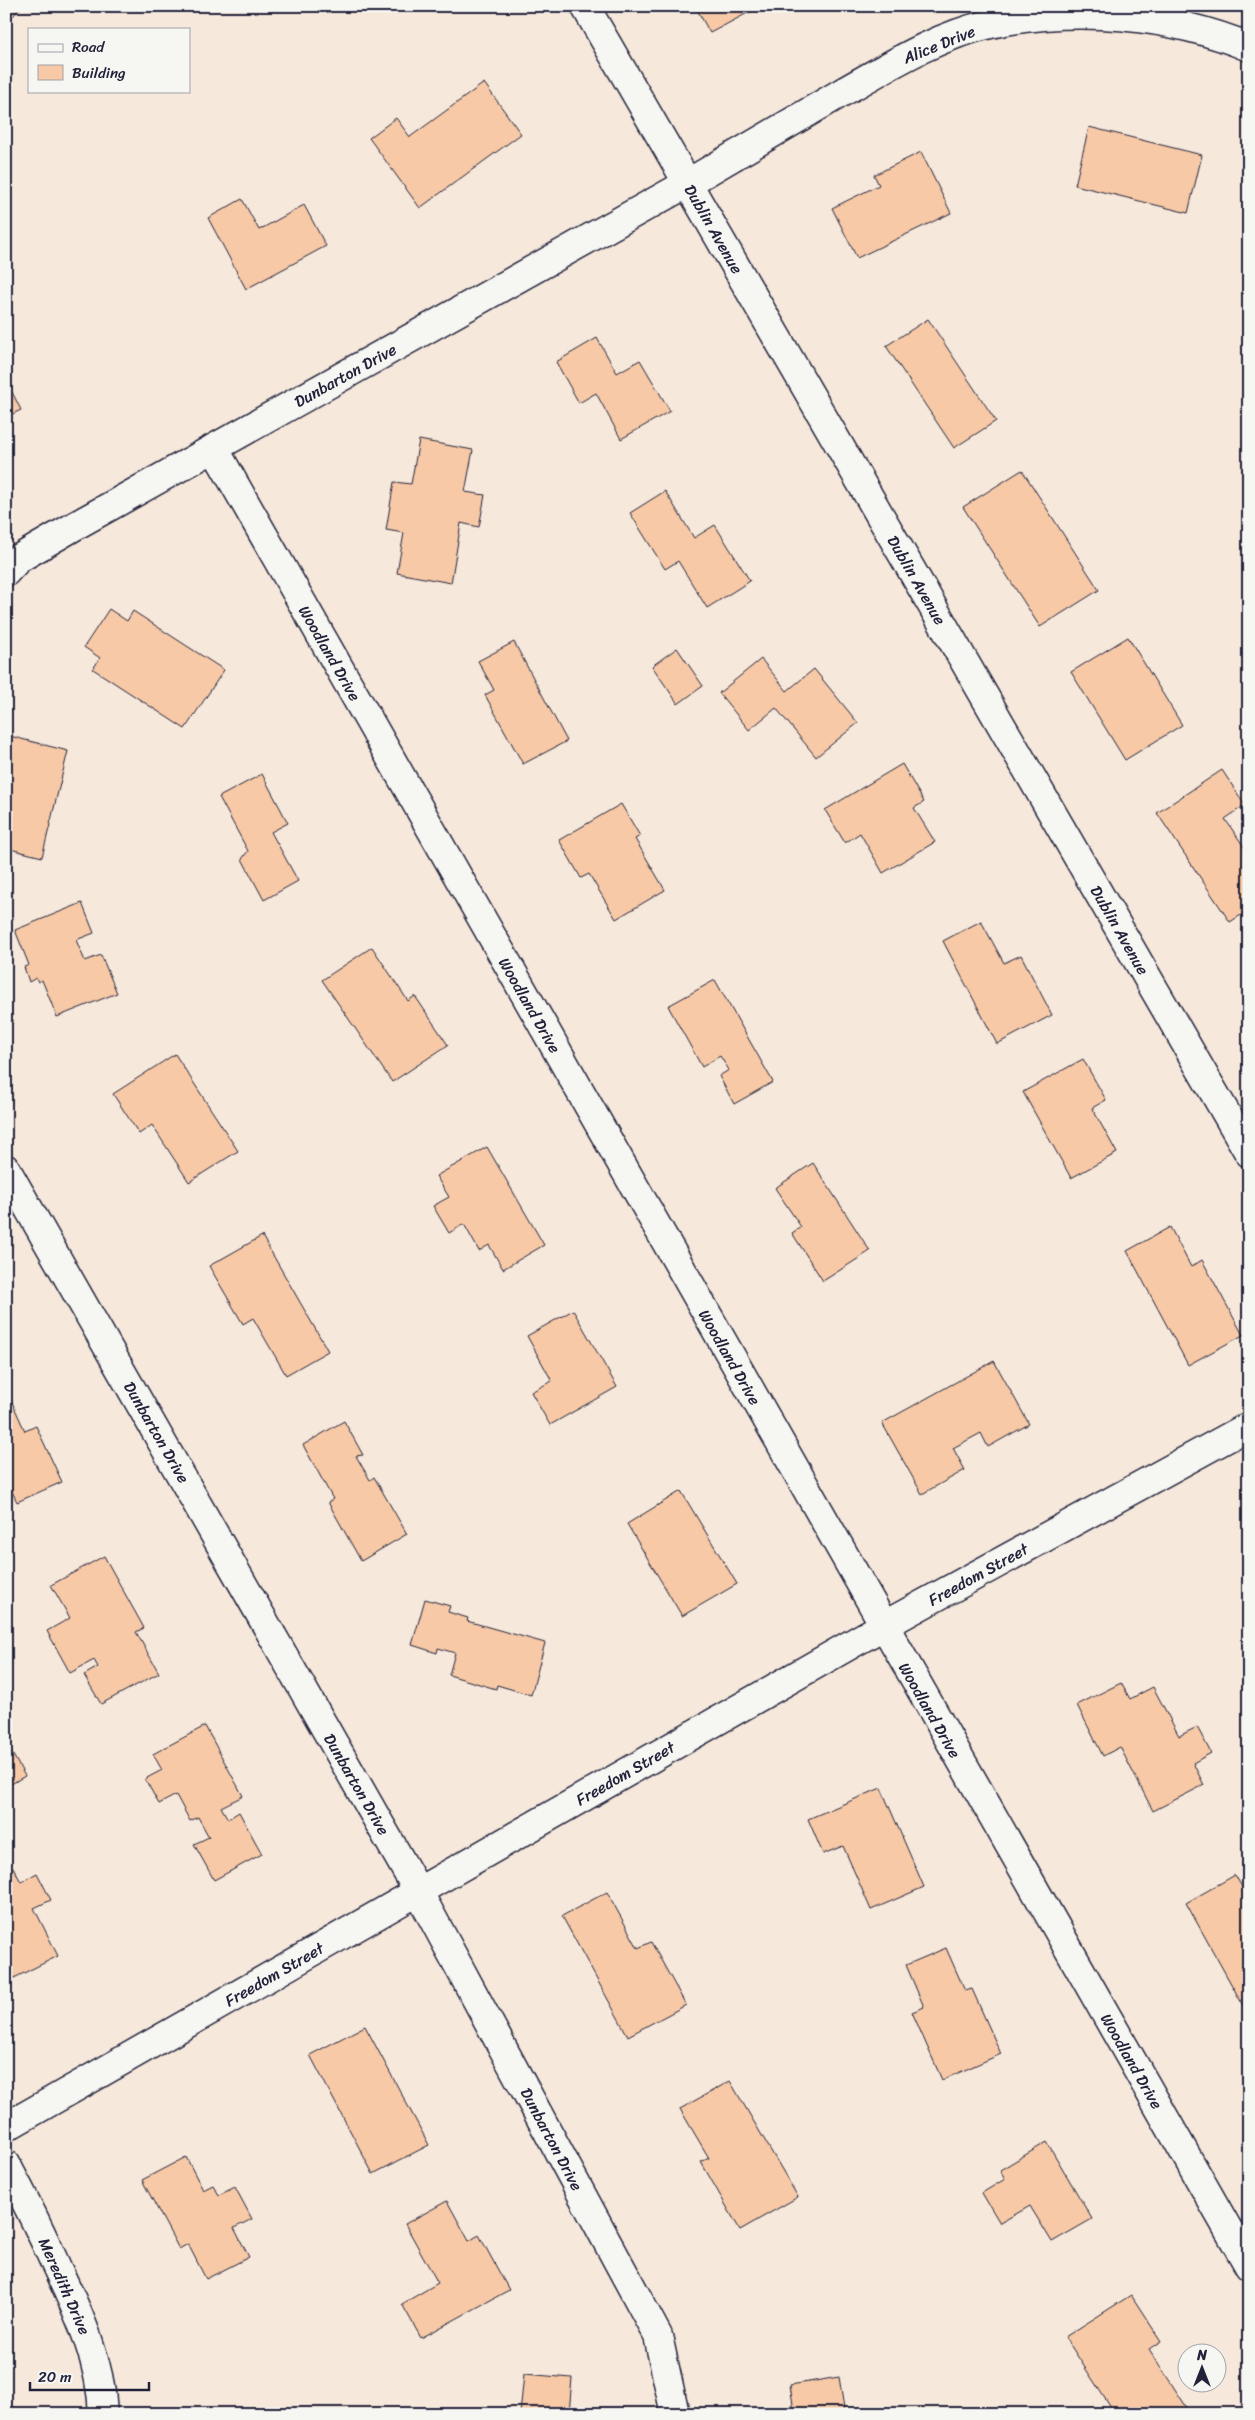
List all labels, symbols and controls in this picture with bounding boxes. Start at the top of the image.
street label: Alice Drive [898,17,980,73]
legend [28,28,190,92]
text: Road [72,34,105,60]
text: Building [72,60,126,86]
street label: Dublin Avenue [676,179,751,280]
street label: Dunbarton Drive [288,335,402,416]
street label: Dublin Avenue [879,530,954,631]
street label: Woodland Drive [290,600,369,707]
street label: Dublin Avenue [1082,880,1157,981]
street label: Woodland Drive [490,952,569,1059]
street label: Woodland Drive [690,1304,769,1411]
street label: Dunbarton Drive [116,1376,198,1489]
street label: Freedom Street [923,1535,1034,1614]
street label: Woodland Drive [890,1657,969,1764]
street label: Dunbarton Drive [316,1728,398,1841]
street label: Freedom Street [570,1733,681,1814]
street label: Freedom Street [219,1934,330,2015]
street label: Woodland Drive [1092,2008,1171,2115]
street label: Dunbarton Drive [512,2082,591,2196]
street label: Meredith Drive [30,2233,99,2340]
north arrow [1178,2342,1228,2392]
text: N [1196,2343,1207,2368]
scale bar [30,2360,149,2392]
text: 20 m [38,2364,72,2390]

